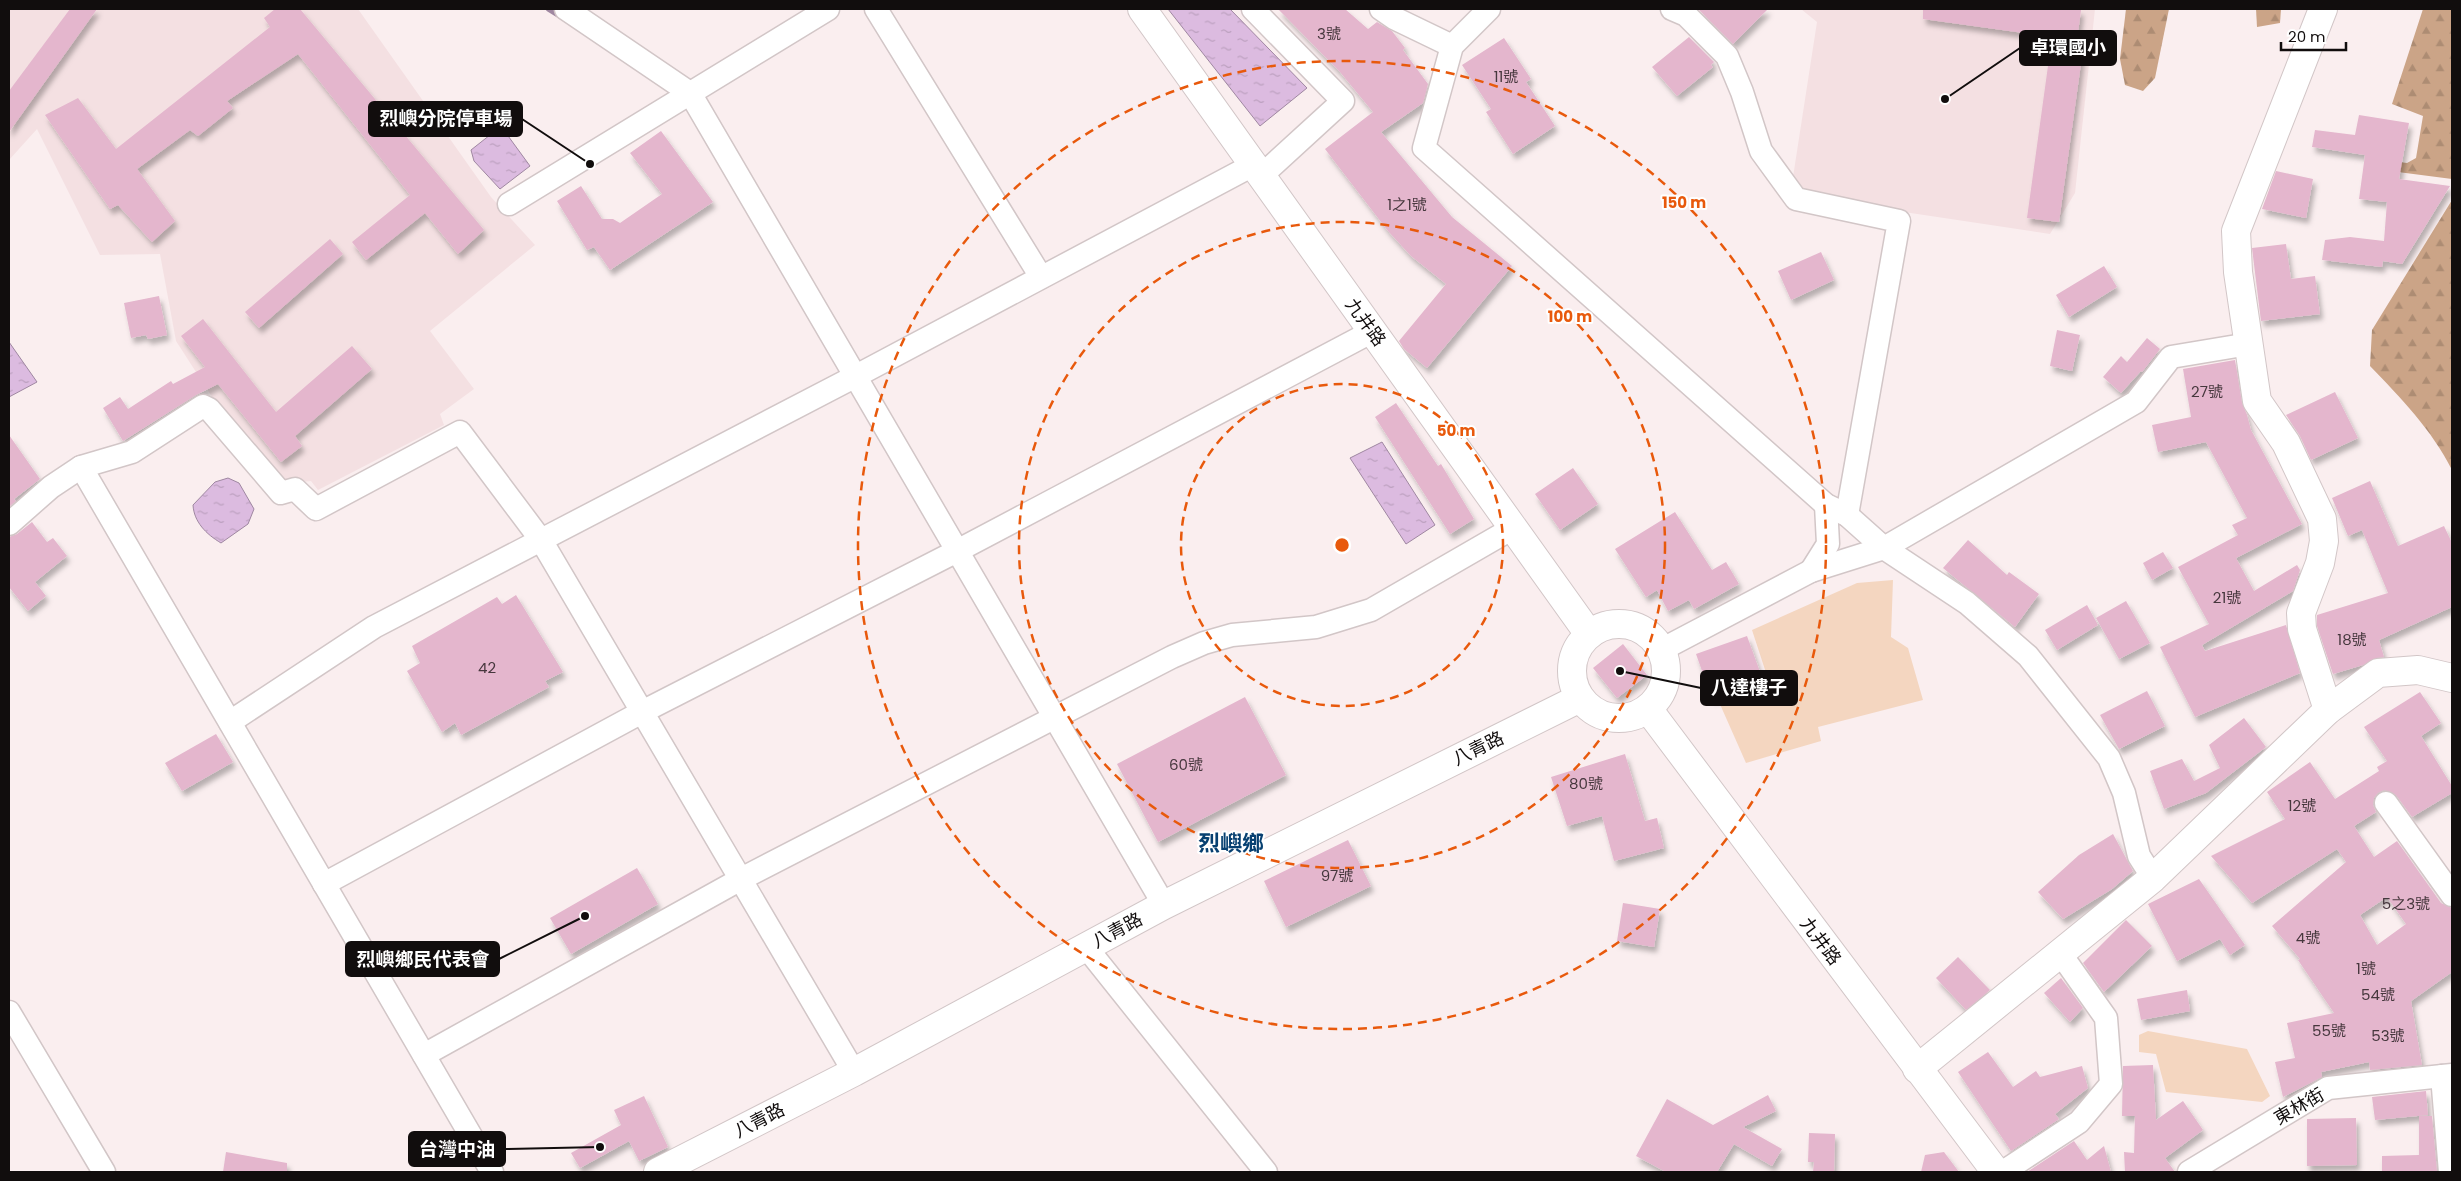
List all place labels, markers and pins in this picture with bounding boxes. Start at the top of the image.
callout: 卓環國小 [2020,31,2116,65]
callout: 烈嶼分院停車場 [369,102,522,136]
centre of rings [1333,536,1351,554]
callout: 八達樓子 [1701,671,1797,705]
callout: 烈嶼鄉民代表會 [346,942,499,976]
callout: 台灣中油 [409,1132,505,1166]

